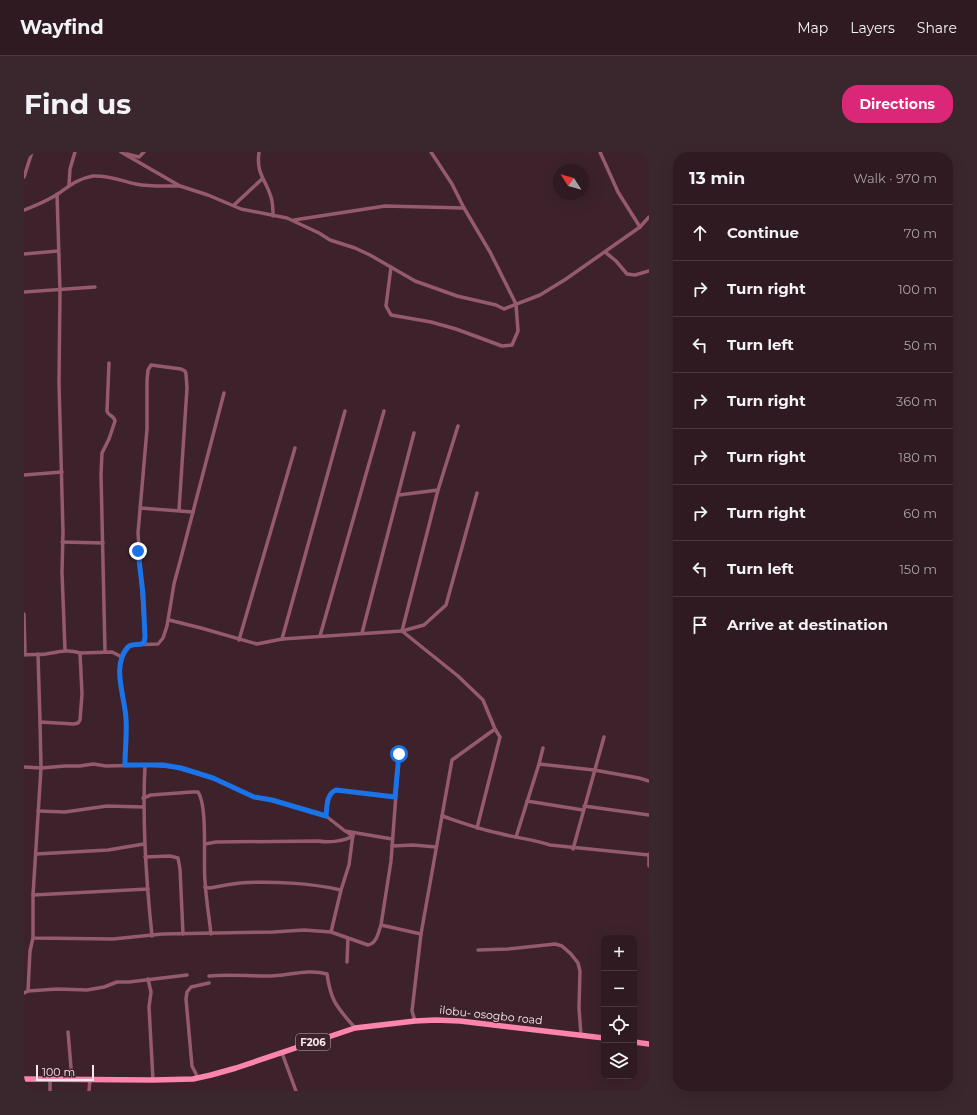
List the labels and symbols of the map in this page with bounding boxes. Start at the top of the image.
north arrow [553,164,589,200]
route end [129,542,147,560]
route start [390,745,408,763]
street label: ilobu- osogbo road [439,1003,543,1027]
road number: F206 [296,1034,330,1050]
scale bar [36,1063,94,1082]

